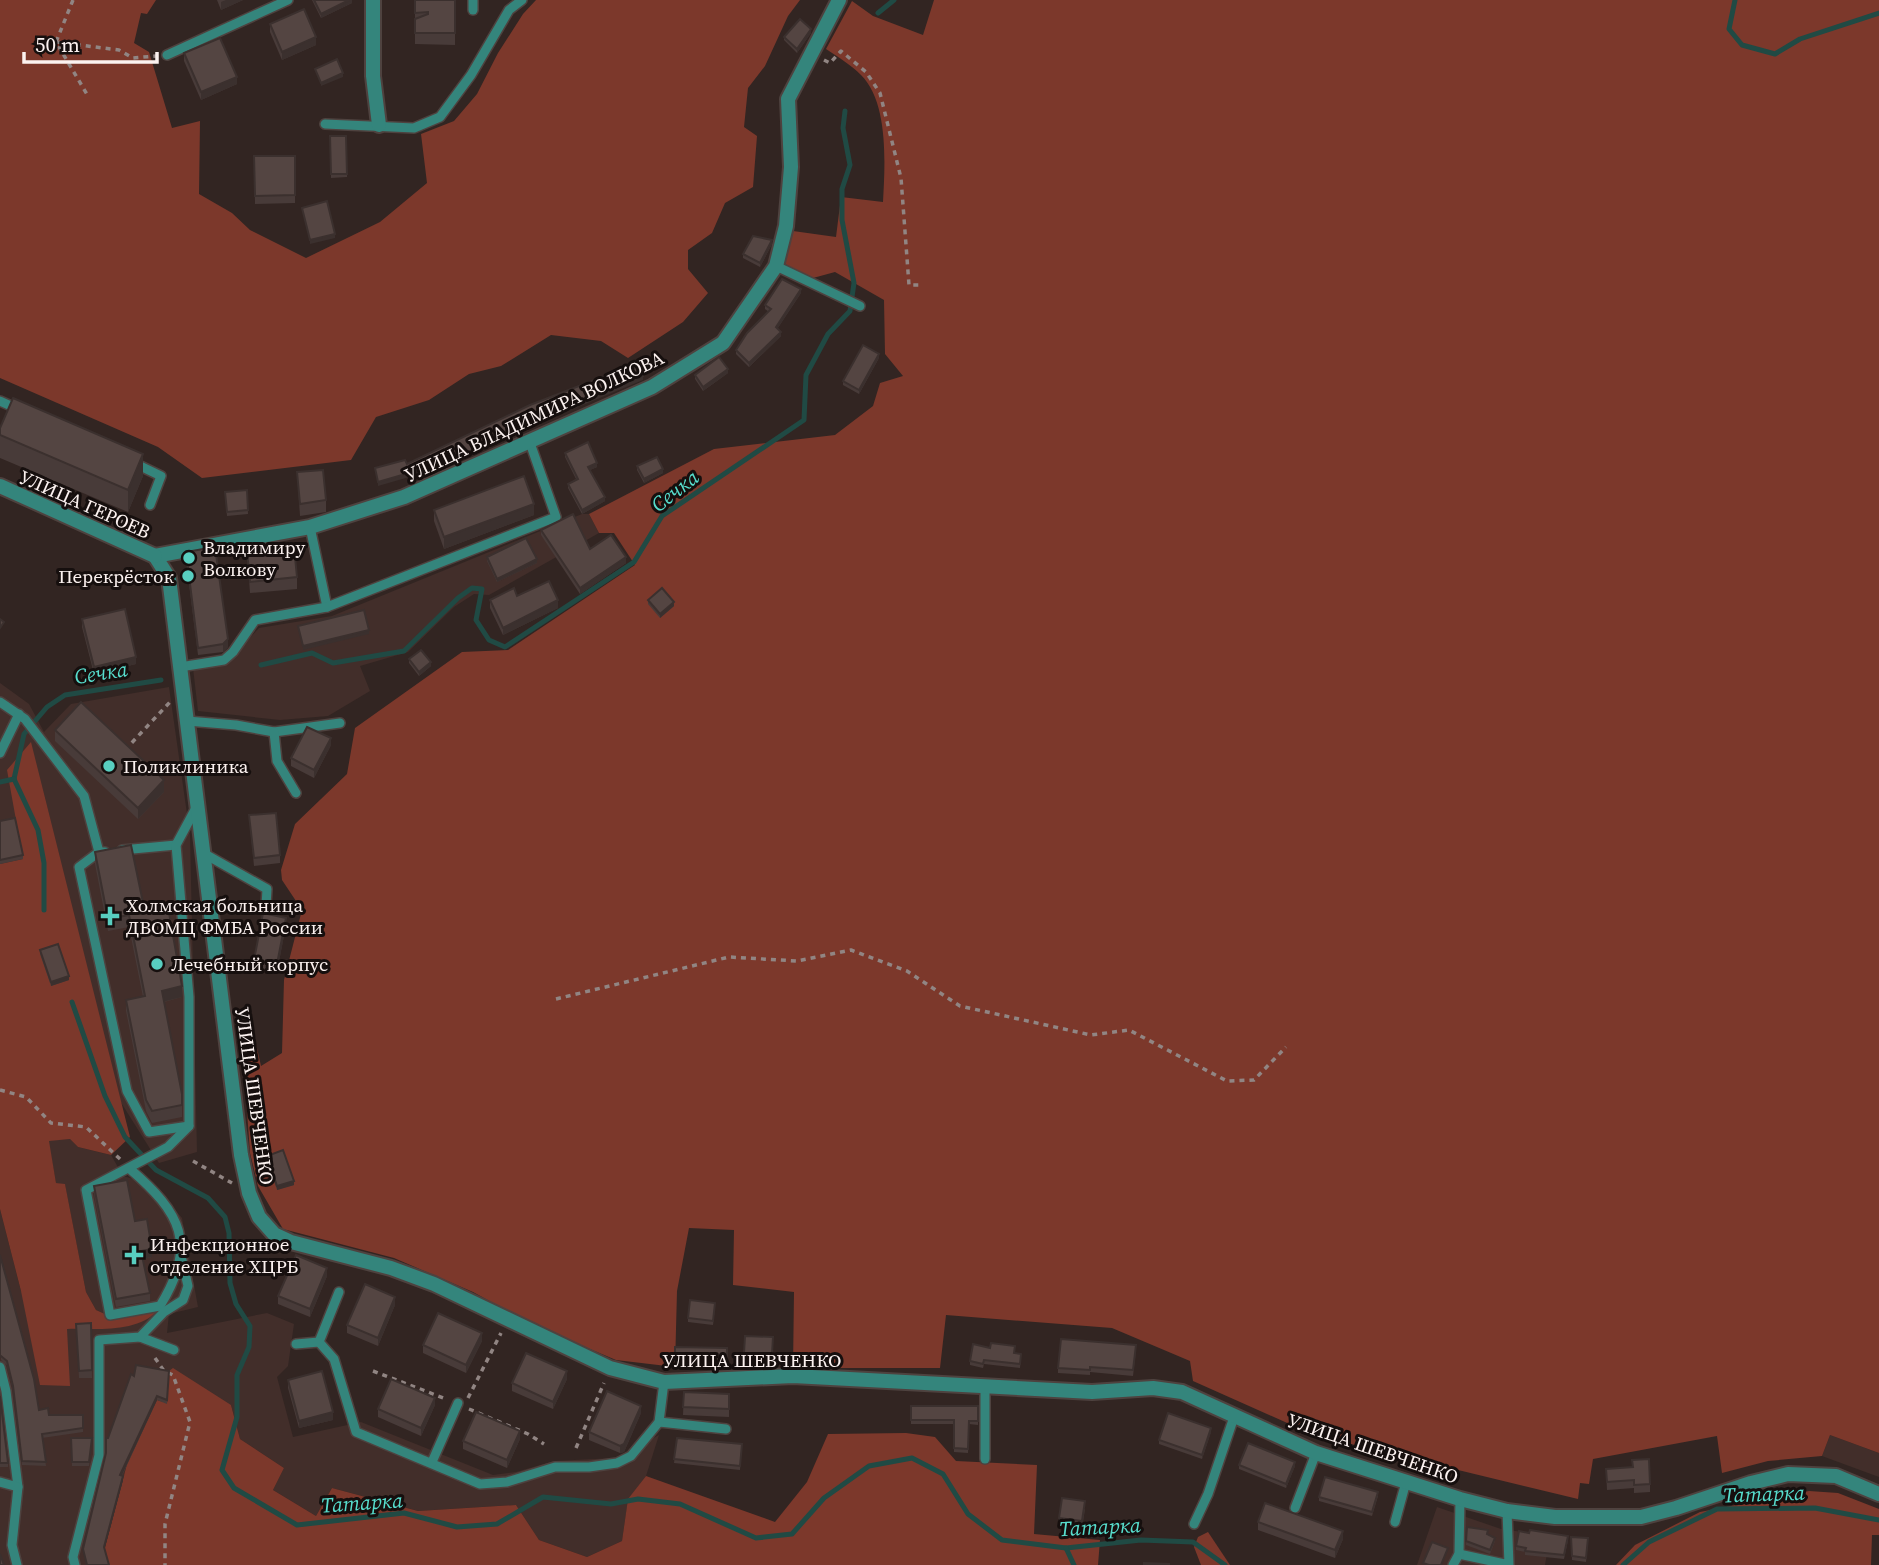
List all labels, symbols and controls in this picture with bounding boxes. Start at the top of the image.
scale bar [24,21,158,65]
text: 50 m [35,30,80,59]
street label: УЛИЦА ВЛАДИМИРА ВОЛКОВА [400,344,668,488]
street label: УЛИЦА ГЕРОЕВ [15,463,155,545]
water label: Сечка [645,463,705,518]
place label: Владимиру Волкову [203,534,305,582]
marker: Владимиру Волкову [181,550,197,566]
place label: Перекрёсток [58,563,174,589]
marker: Перекрёсток [180,568,196,584]
water label: Сечка [72,654,130,691]
place label: Поликлиника [123,753,249,779]
marker: Поликлиника [101,758,117,774]
place label: Холмская больница ДВОМЦ ФМБА России [126,892,323,940]
marker: Холмская больница ДВОМЦ ФМБА России [100,906,120,926]
place label: Лечебный корпус [171,951,328,977]
marker: Лечебный корпус [149,956,165,972]
street label: УЛИЦА ШЕВЧЕНКО [230,1006,280,1186]
place label: Инфекционное отделение ХЦРБ [150,1231,299,1279]
marker: Инфекционное отделение ХЦРБ [124,1245,144,1265]
street label: УЛИЦА ШЕВЧЕНКО [663,1347,842,1373]
street label: УЛИЦА ШЕВЧЕНКО [1284,1407,1462,1489]
water label: Татарка [1723,1478,1805,1509]
water label: Татарка [320,1485,404,1520]
water label: Татарка [1058,1510,1142,1543]

